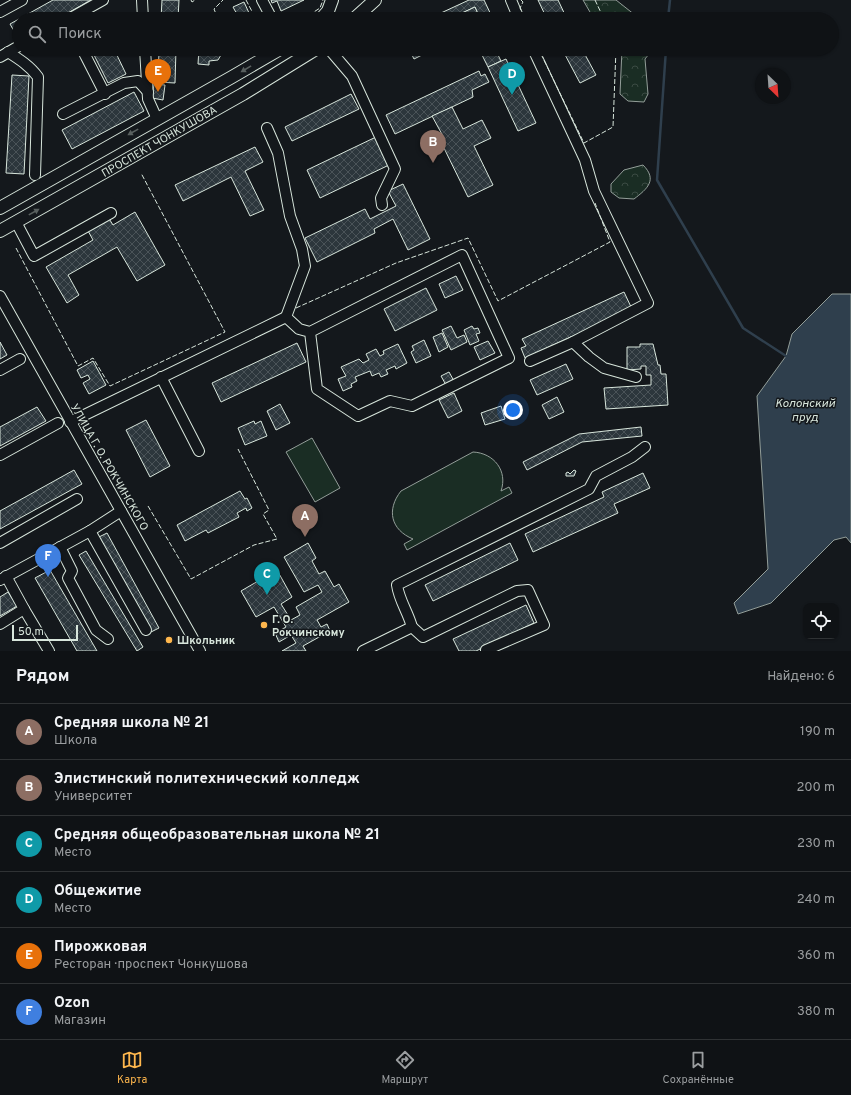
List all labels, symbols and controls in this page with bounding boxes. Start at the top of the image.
search box [12,12,839,56]
icon: search [26,23,48,45]
text: Поиск [58,25,102,44]
pin: E [145,59,171,92]
pin: D [499,62,525,95]
one-way arrow [240,65,252,72]
north arrow [755,68,791,104]
street label: ПРОСПЕКТ ЧОНКУШОВА [99,103,220,181]
one-way arrow [127,129,139,136]
pin: B [420,130,446,163]
one-way arrow [28,209,40,215]
water label: Колонский пруд [775,396,836,426]
your location [503,400,523,420]
street label: УЛИЦА Г. О. РОКЧИНСКОГО [67,402,151,533]
pin: A [292,504,318,537]
pin: F [35,544,61,577]
pin: C [254,562,280,595]
map controls [803,603,839,639]
button: locate [803,603,839,639]
place label: Г. О. Рокчинскому [272,613,345,640]
marker: Г. О. Рокчинскому [259,620,269,630]
scale bar [12,623,78,642]
text: 50 m [18,625,44,639]
place label: Школьник [177,634,236,648]
marker: Школьник [164,635,174,645]
text: Рядом [16,666,69,688]
text: Найдено: 6 [767,669,835,685]
text: Средняя школа № 21 [54,714,209,733]
text: A [24,724,34,740]
text: 190 m [800,724,835,740]
text: Школа [54,733,97,749]
text: Элистинский политехнический колледж [54,770,360,789]
text: B [25,780,33,796]
text: 200 m [796,780,835,796]
text: Университет [54,789,132,805]
text: Средняя общеобразовательная школа № 21 [54,826,380,845]
text: C [25,836,33,852]
text: 230 m [797,836,835,852]
text: Место [54,845,91,861]
text: Общежитие [54,882,142,901]
text: D [24,892,34,908]
text: 240 m [797,892,835,908]
text: Место [54,901,91,917]
text: Пирожковая [54,938,147,957]
text: E [25,948,33,964]
text: 360 m [797,948,835,964]
text: Ресторан · проспект Чонкушова [54,957,248,973]
text: Ozon [54,994,90,1013]
text: F [25,1004,33,1020]
text: 380 m [797,1004,835,1020]
text: Магазин [54,1013,106,1029]
tab: Карта [117,1049,147,1087]
tab: Маршрут [381,1049,428,1087]
tab: Сохранённые [663,1049,734,1087]

